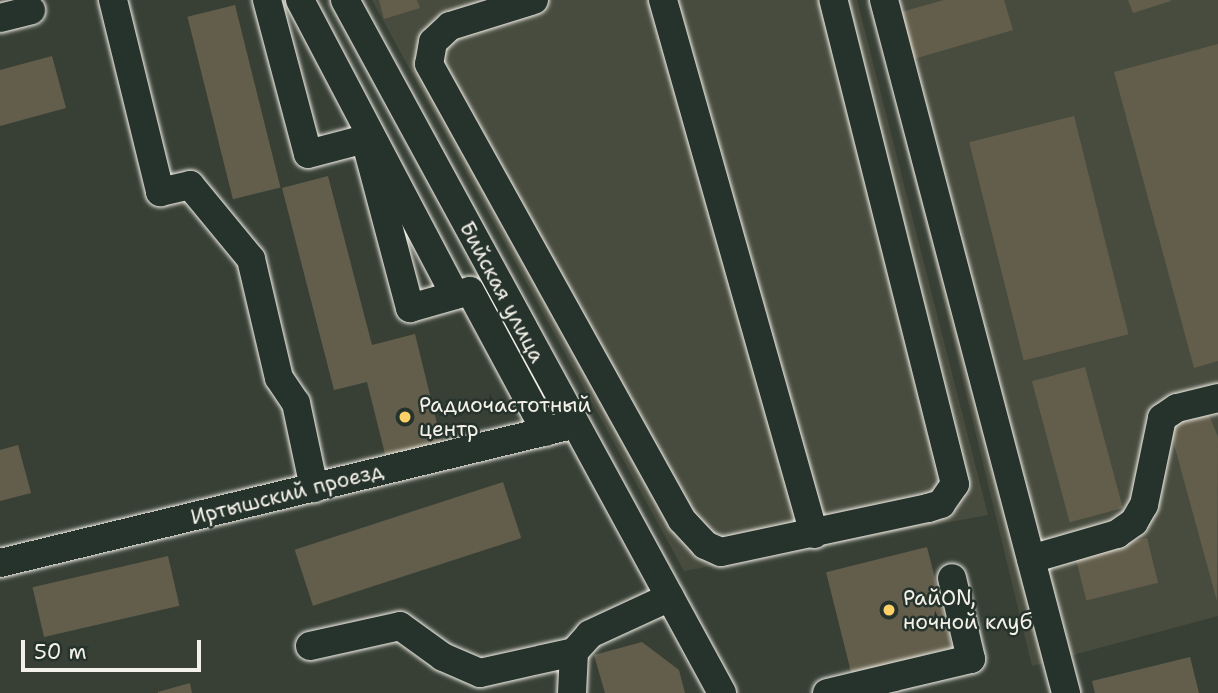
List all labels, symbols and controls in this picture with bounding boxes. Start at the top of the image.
street label: Бийская улица [454,217,550,367]
place label: Радиочастотный центр [419,392,591,442]
marker: Радиочастотный центр [397,409,413,425]
street label: Иртышский проезд [188,458,386,530]
place label: РайON, ночной клуб [903,585,1032,635]
marker: РайON, ночной клуб [881,602,897,618]
scale bar [24,626,205,670]
text: 50 m [34,638,87,666]

